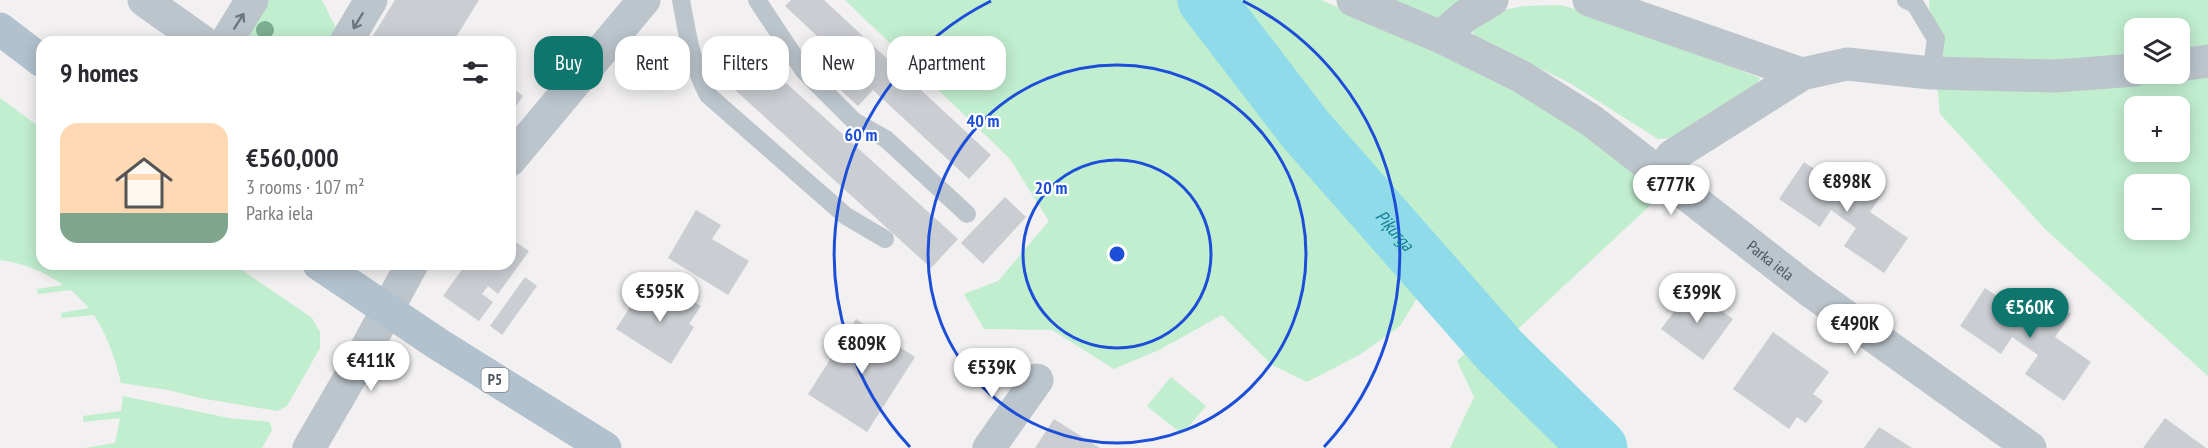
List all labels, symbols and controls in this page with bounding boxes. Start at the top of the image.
one-way arrow [352,12,364,29]
one-way arrow [234,13,246,30]
map controls [2124,18,2190,240]
button: layers [2124,18,2190,84]
chip: Buy [534,36,603,90]
chip: Rent [615,36,690,90]
chip: Filters [702,36,789,90]
chip: New [801,36,875,90]
chip: Apartment [887,36,1006,90]
text: 9 homes [60,56,138,89]
icon: filters [459,56,492,89]
button: + [2124,96,2190,162]
text: 40 m [967,109,999,132]
text: 60 m [845,123,877,146]
text: €560,000 [246,141,339,174]
icon: home [108,147,180,219]
pin: €898K [1805,162,1889,213]
pin: €777K [1629,165,1713,216]
text: €898K [1823,168,1871,194]
text: €777K [1647,171,1695,197]
text: 3 rooms · 107 m² [246,174,365,200]
button: − [2124,174,2190,240]
text: 20 m [1035,176,1067,199]
text: Parka iela [246,200,313,226]
water label: Piķurga [1371,205,1419,256]
street label: Parka iela [1743,236,1798,285]
centre of rings [1107,244,1127,264]
pin: €595K [618,272,702,323]
pin: €399K [1655,273,1739,324]
text: €595K [636,278,684,304]
text: €399K [1673,279,1721,305]
pin: €560K [1988,288,2072,339]
text: €560K [2006,294,2054,320]
pin: €490K [1813,304,1897,355]
text: €490K [1831,310,1879,336]
pin: €809K [820,324,904,375]
text: €809K [838,330,886,356]
pin: €411K [329,341,413,392]
text: €411K [347,347,395,373]
pin: €539K [950,348,1034,399]
text: €539K [968,354,1016,380]
road number: P5 [482,368,508,392]

